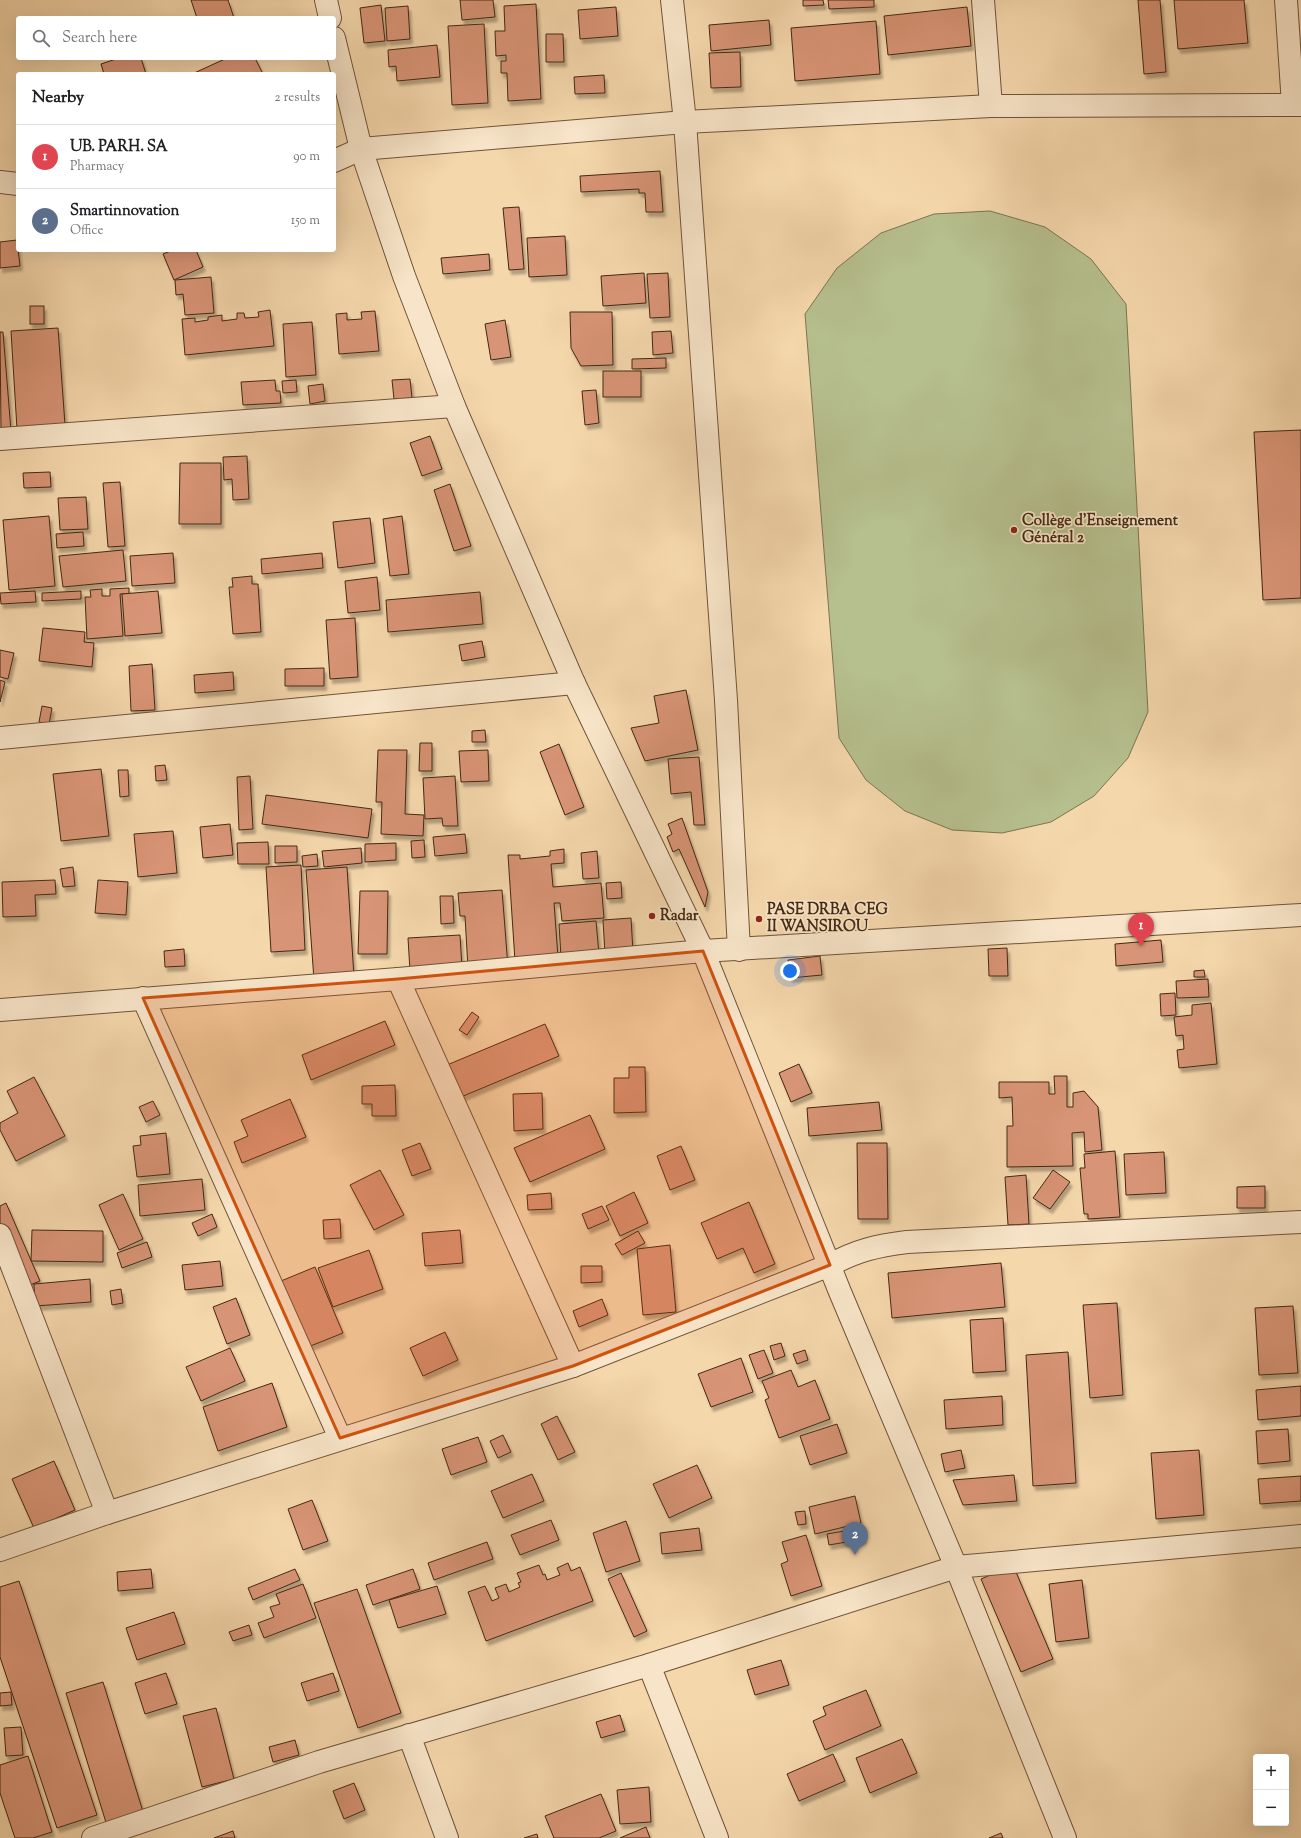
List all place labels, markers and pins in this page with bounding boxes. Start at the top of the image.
place label: Collège d'Enseignement Général 2 [1022,511,1179,549]
marker: Collège d'Enseignement Général 2 [1009,525,1019,535]
place label: PASE DRBA CEG II WANSIROU [767,900,888,938]
place label: Radar [660,906,699,927]
marker: Radar [647,911,657,921]
pin: 1 [1128,913,1154,946]
marker: PASE DRBA CEG II WANSIROU [754,914,764,924]
pin: 2 [842,1522,868,1555]

